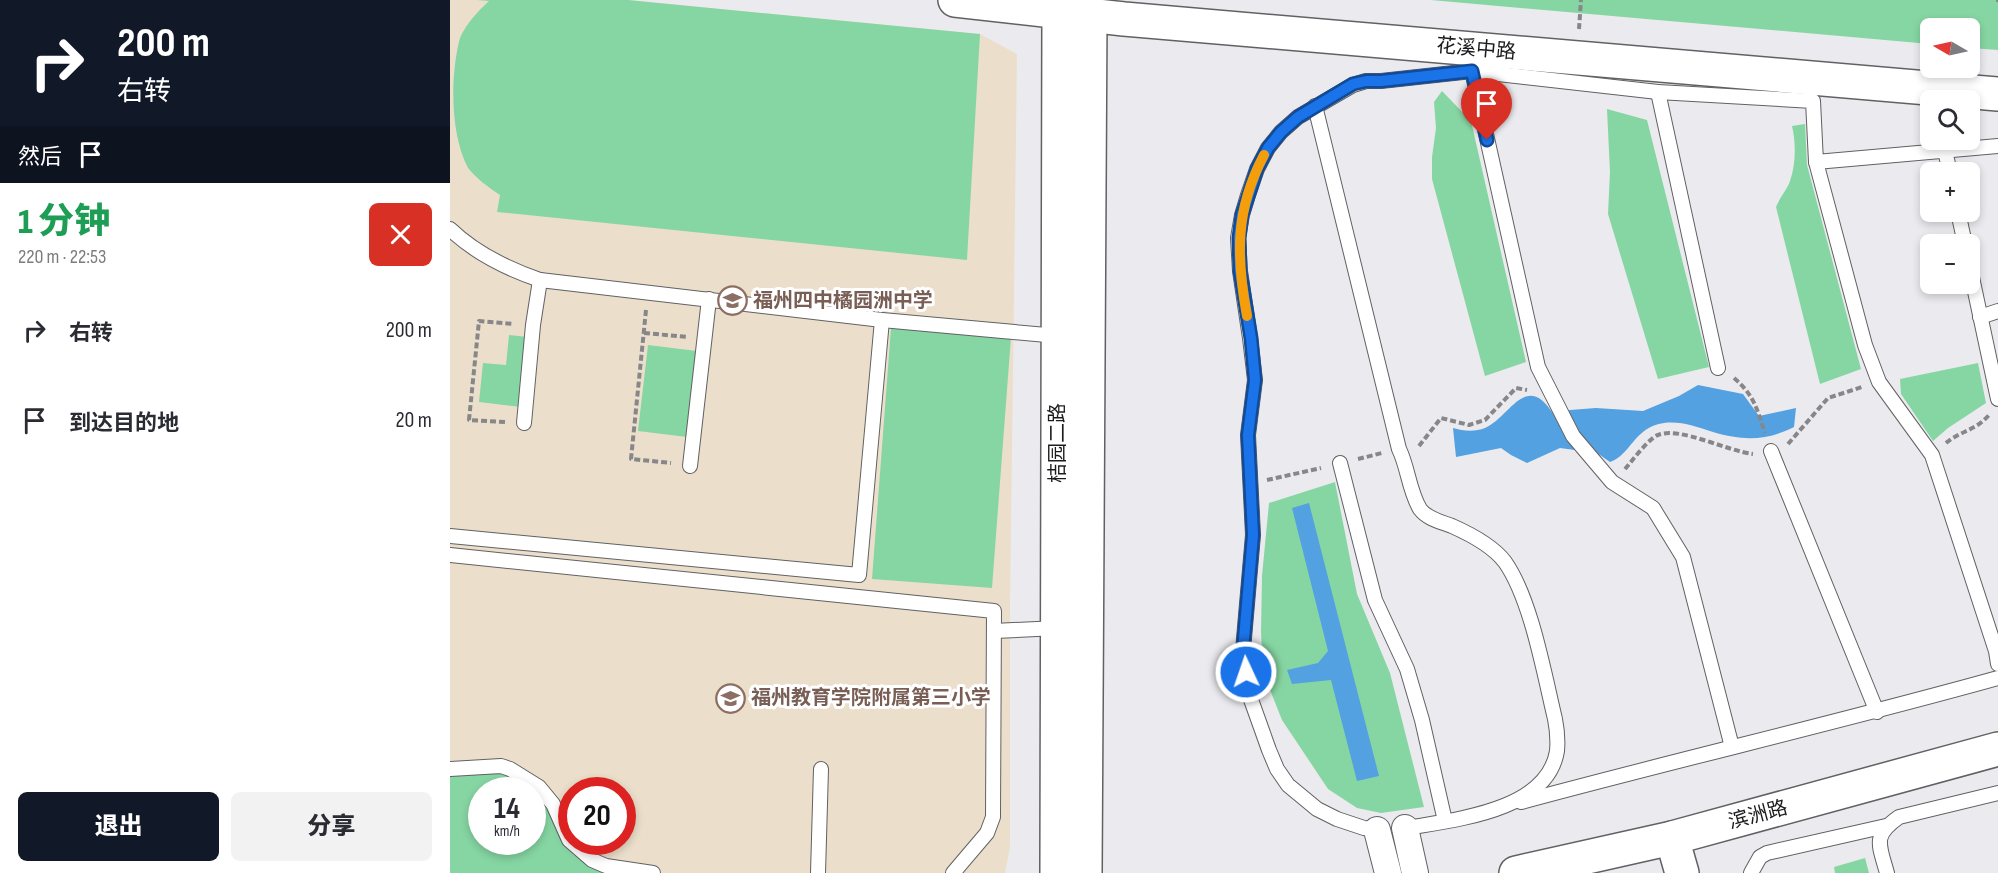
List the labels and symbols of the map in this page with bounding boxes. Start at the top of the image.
north arrow [1920,18,1980,78]
street label: 花溪中路 [1435,34,1517,64]
pin [1461,78,1512,140]
school or university icon: 福州四中橘园洲中学 [716,285,748,317]
place label: 福州四中橘园洲中学 [753,289,933,313]
street label: 桔园二路 [1046,403,1070,483]
position arrow [1214,640,1278,704]
school or university icon: 福州教育学院附属第三小学 [714,682,746,714]
place label: 福州教育学院附属第三小学 [751,686,991,710]
speed limit sign: 20 [558,777,636,855]
street label: 滨洲路 [1726,796,1790,834]

